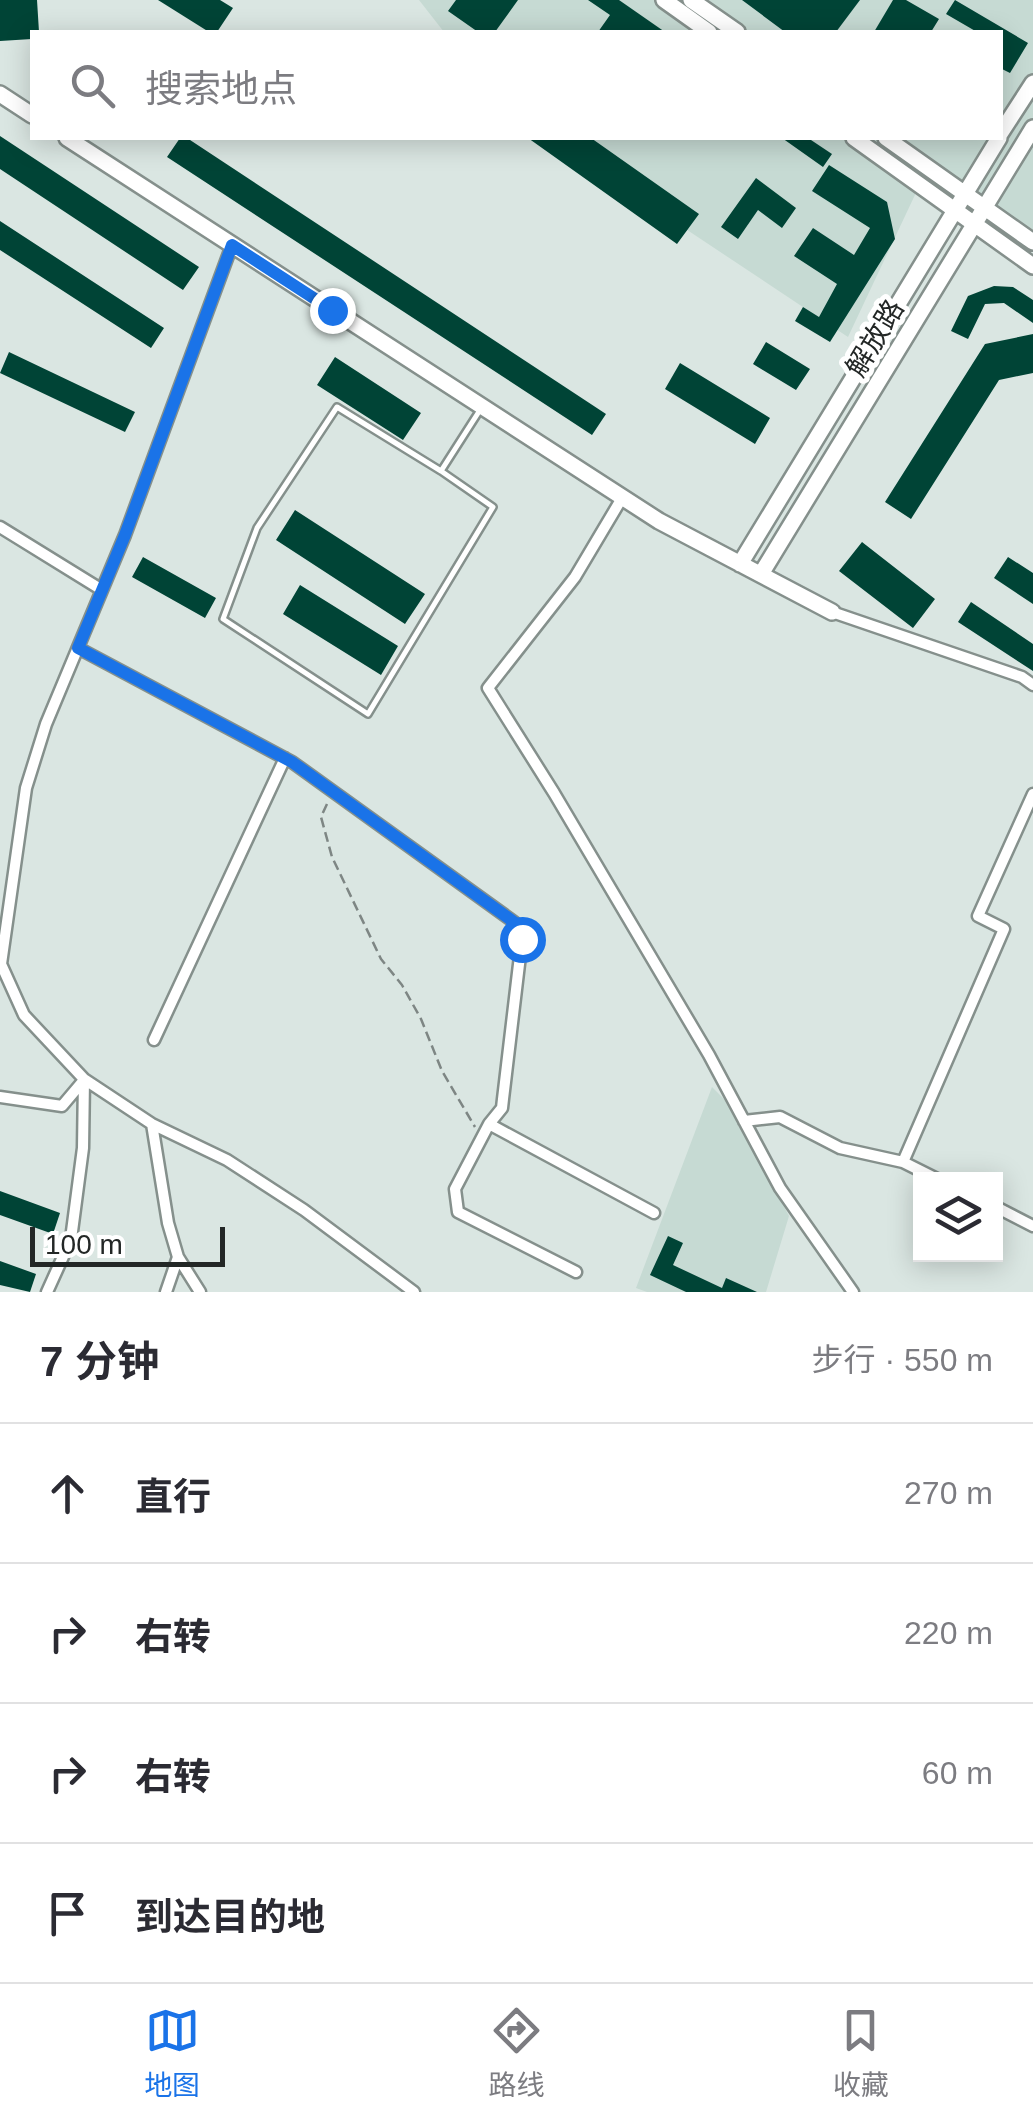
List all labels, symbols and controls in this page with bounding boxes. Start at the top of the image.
search box [30,30,1003,140]
icon: search [65,58,120,113]
text: 搜索地点 [145,68,297,110]
route end [310,288,356,334]
street label: 解放路 [840,294,910,382]
route start [500,917,546,963]
map controls [913,1172,1003,1262]
button: layers [913,1172,1003,1262]
scale bar [30,1222,225,1266]
text: 100 m [45,1229,123,1260]
text: 7 分钟 [40,1338,159,1385]
text: 步行 · 550 m [812,1342,993,1378]
icon: ahead [40,1466,95,1521]
text: 270 m [904,1475,993,1511]
text: 直行 [135,1476,211,1518]
icon: right [40,1606,95,1661]
text: 220 m [904,1615,993,1651]
text: 右转 [135,1616,211,1658]
icon: right [40,1746,95,1801]
text: 60 m [922,1755,993,1791]
text: 右转 [135,1756,211,1798]
icon: arrive [40,1886,95,1941]
text: 到达目的地 [135,1896,325,1938]
tab: 地图 [144,2003,200,2103]
tab: 路线 [488,2003,545,2103]
tab: 收藏 [833,2003,889,2103]

